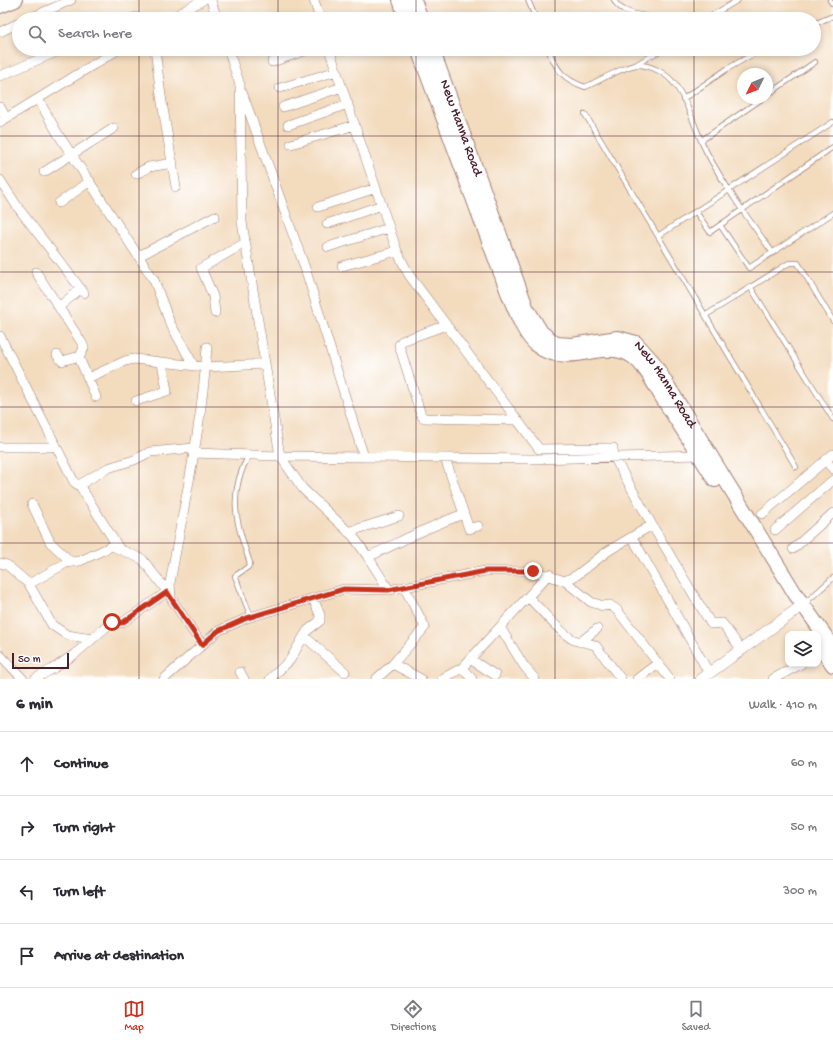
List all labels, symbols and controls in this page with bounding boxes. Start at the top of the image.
search box [12,12,821,56]
icon: search [26,23,48,45]
text: Search here [58,25,132,43]
north arrow [737,68,773,104]
street label: New Hanna Road [435,77,487,180]
street label: New Hanna Road [630,337,701,433]
route end [524,562,542,580]
route start [103,613,121,631]
map controls [785,631,821,667]
button: layers [785,631,821,667]
scale bar [12,651,69,670]
text: 50 m [18,654,40,666]
text: 6 min [16,695,52,715]
text: Walk · 410 m [749,698,817,713]
icon: ahead [16,753,38,775]
text: Continue [54,755,108,773]
text: 60 m [791,756,817,771]
icon: right [16,817,38,839]
text: Turn right [54,819,114,837]
text: 50 m [790,820,817,835]
icon: left [16,881,38,903]
text: Turn left [54,883,105,901]
text: 300 m [783,884,817,899]
icon: arrive [16,945,38,967]
text: Arrive at destination [54,947,184,965]
tab: Map [123,998,145,1034]
tab: Directions [391,998,436,1034]
tab: Saved [682,998,710,1034]

